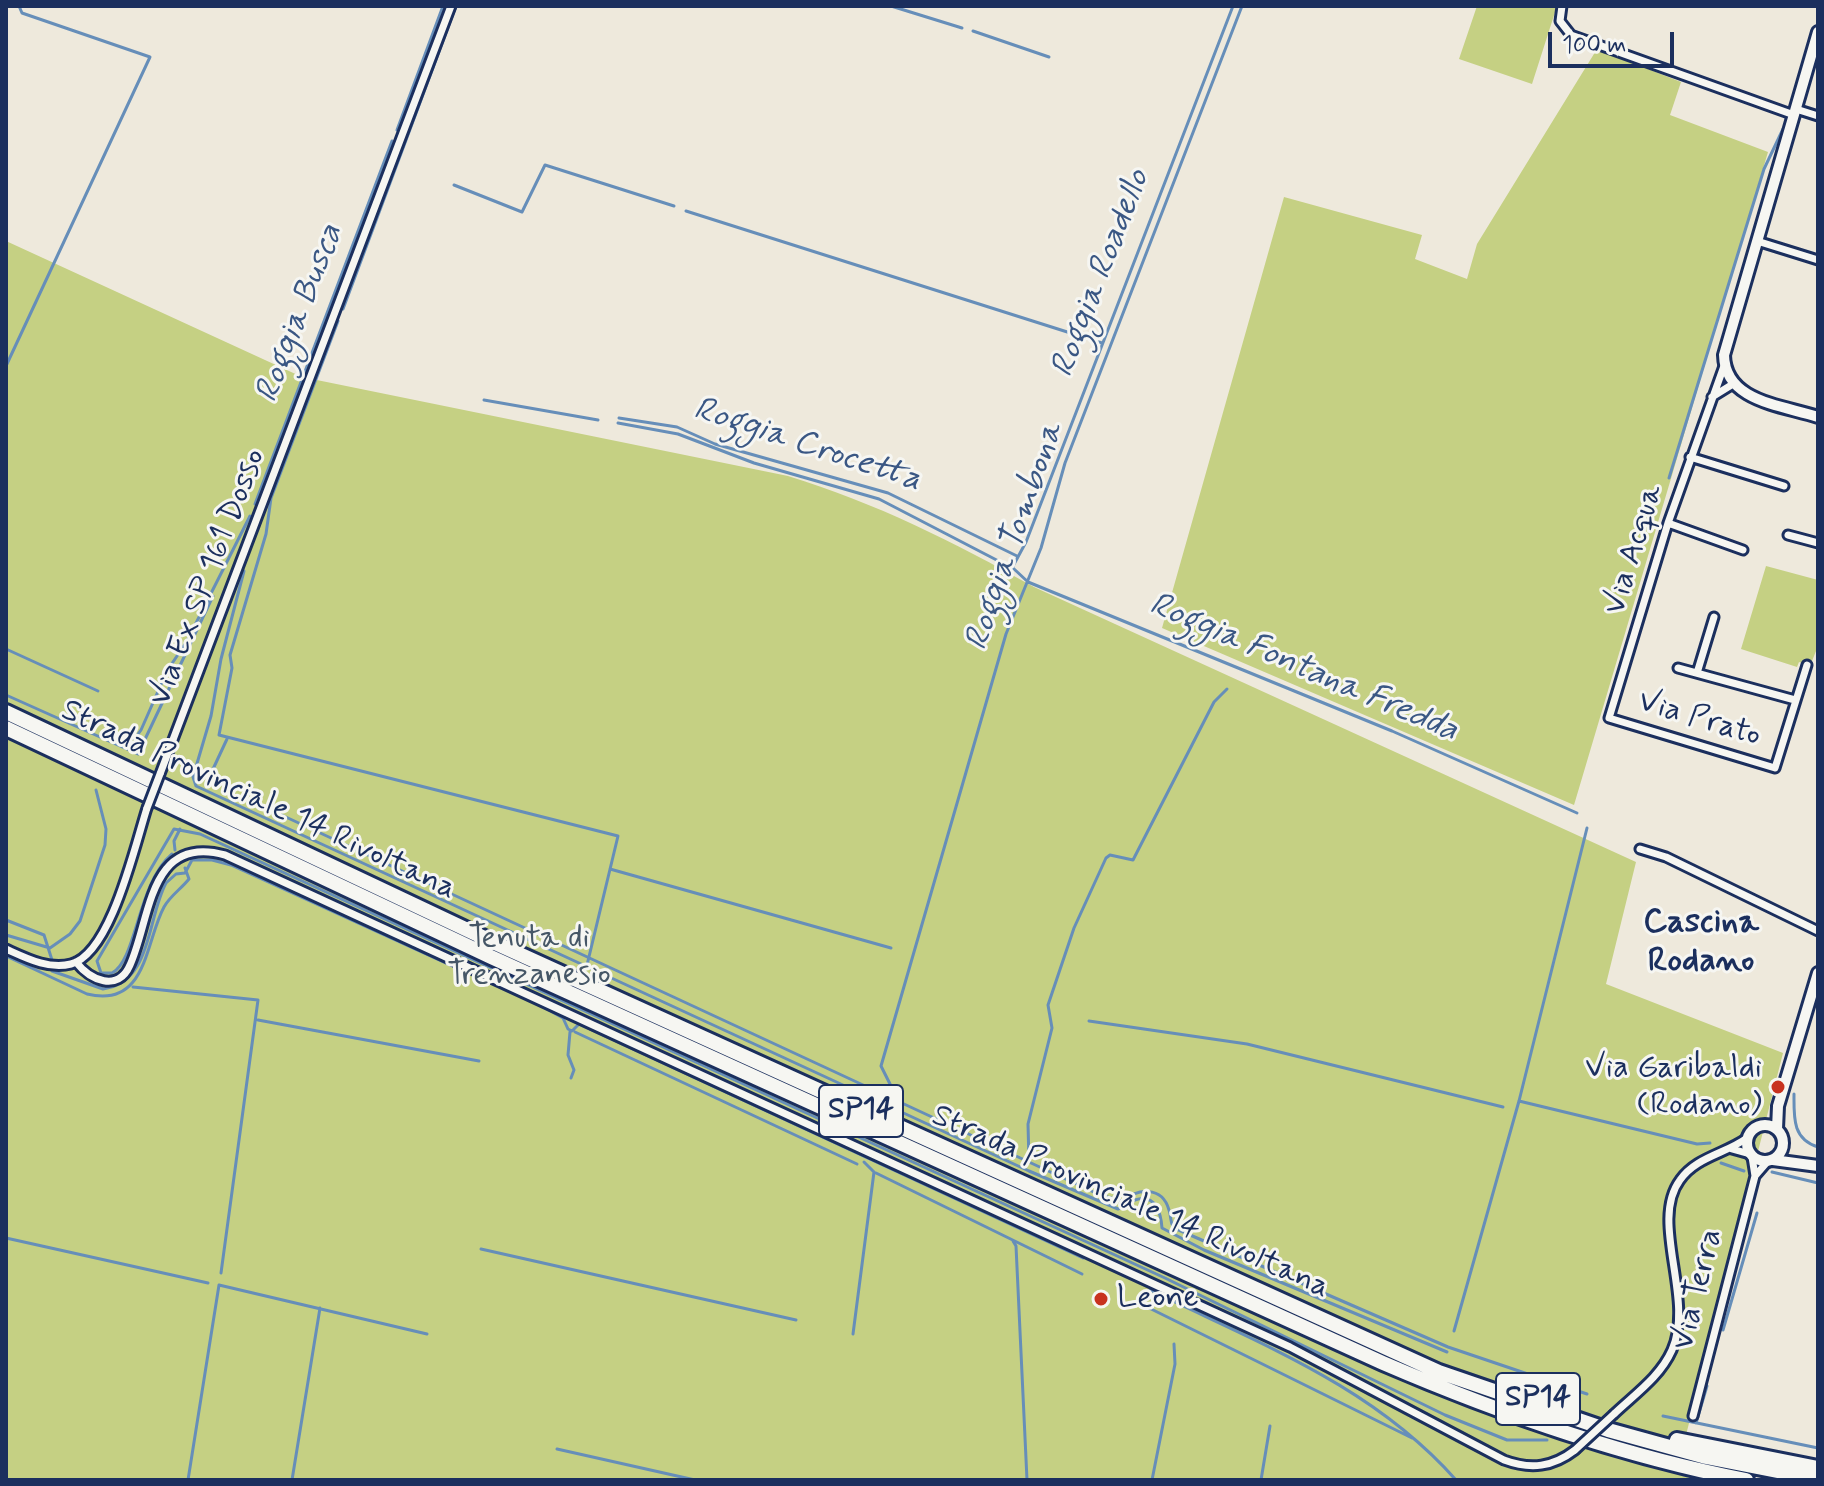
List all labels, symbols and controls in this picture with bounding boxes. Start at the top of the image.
scale bar [1552,16,1678,66]
text: 100 m [1562,30,1626,61]
water label: Roggia Roadello [1044,165,1160,383]
water label: Roggia Busca [248,219,354,409]
water label: Roggia Crocetta [688,390,926,502]
water label: Roggia Tombona [958,418,1074,656]
street label: Via Ex SP 161 Dosso [142,444,276,712]
street label: Via Acqua [1597,480,1673,620]
water label: Roggia Fontana Fredda [1143,585,1463,753]
street label: Via Prato [1633,683,1765,757]
street label: Strada Provinciale 14 Rivoltana [54,692,462,910]
district label: Cascina Rodano [1643,904,1759,984]
park label: Tenuta di Trenzanesio [447,920,611,995]
place label: Via Garibaldi (Rodano) [1585,1050,1762,1125]
marker: Via Garibaldi (Rodano) [1769,1078,1787,1096]
road number: SP14 [819,1085,903,1137]
street label: Strada Provinciale 14 Rivoltana [925,1098,1335,1308]
street label: Via Terra [1665,1225,1733,1355]
place label: Leone [1117,1280,1199,1318]
marker: Leone [1092,1290,1110,1308]
road number: SP14 [1496,1373,1580,1425]

